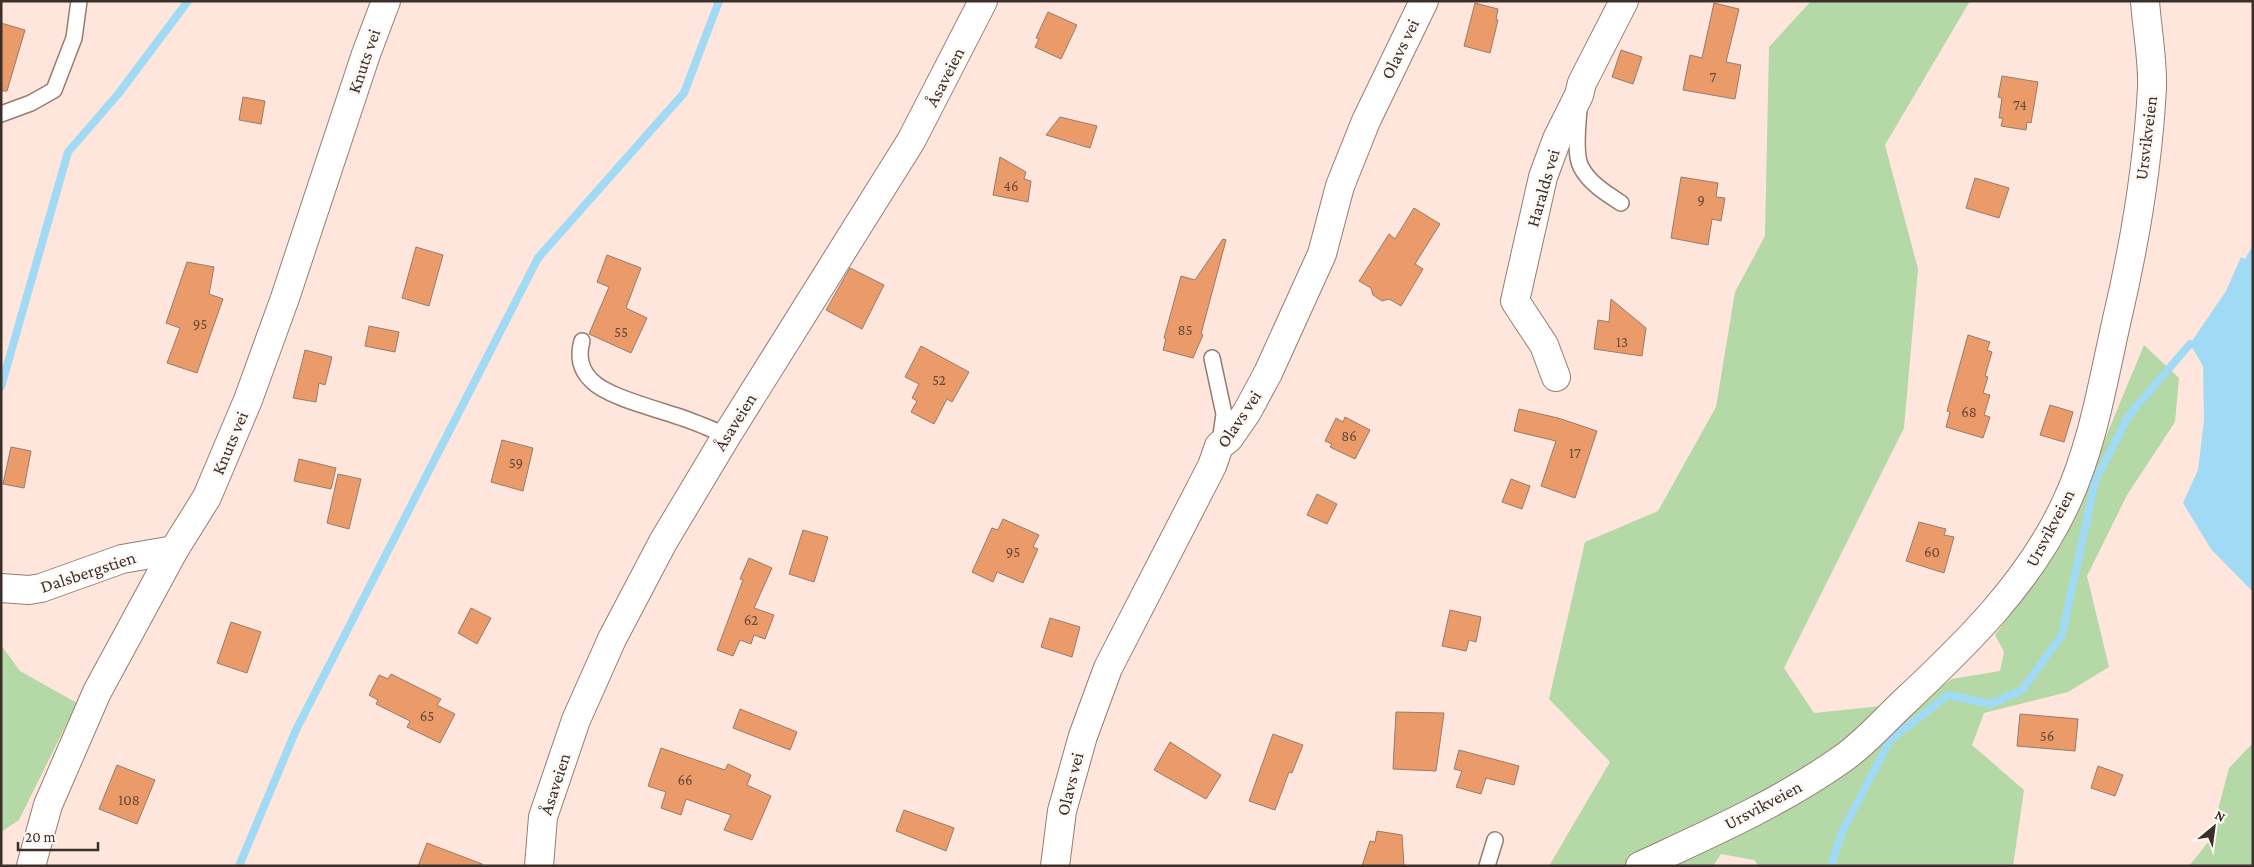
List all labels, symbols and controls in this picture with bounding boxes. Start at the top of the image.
street label: Olavs vei [1377,15,1423,82]
street label: Knuts vei [344,26,384,96]
street label: Åsaveien [922,44,969,110]
house number: 7 [1710,69,1717,85]
street label: Ursvikveien [2131,94,2161,181]
house number: 74 [2013,97,2027,113]
street label: Haralds vei [1522,147,1564,229]
house number: 46 [1003,178,1019,194]
house number: 9 [1697,192,1705,208]
house number: 95 [193,316,207,332]
house number: 85 [1178,322,1192,338]
house number: 55 [614,324,628,340]
house number: 13 [1616,334,1628,350]
house number: 52 [932,372,946,388]
street label: Olavs vei [1213,386,1265,451]
street label: Åsaveien [710,389,761,454]
house number: 68 [1961,404,1977,420]
street label: Knuts vei [208,408,252,478]
house number: 86 [1341,428,1357,444]
house number: 17 [1569,445,1581,461]
house number: 59 [509,455,523,471]
street label: Ursvikveien [2021,486,2079,570]
house number: 95 [1006,544,1020,560]
house number: 60 [1924,544,1940,560]
street label: Dalsbergstien [38,547,139,597]
house number: 62 [744,612,758,628]
house number: 65 [420,708,434,724]
house number: 56 [2040,728,2054,744]
street label: Åsaveien [536,750,574,817]
street label: Olavs vei [1053,750,1088,818]
house number: 66 [677,772,693,788]
street label: Ursvikveien [1721,776,1805,834]
house number: 108 [118,792,140,808]
north arrow [2189,802,2239,852]
text: N [2212,806,2229,825]
scale bar [18,820,98,852]
text: 20 m [25,829,56,845]

